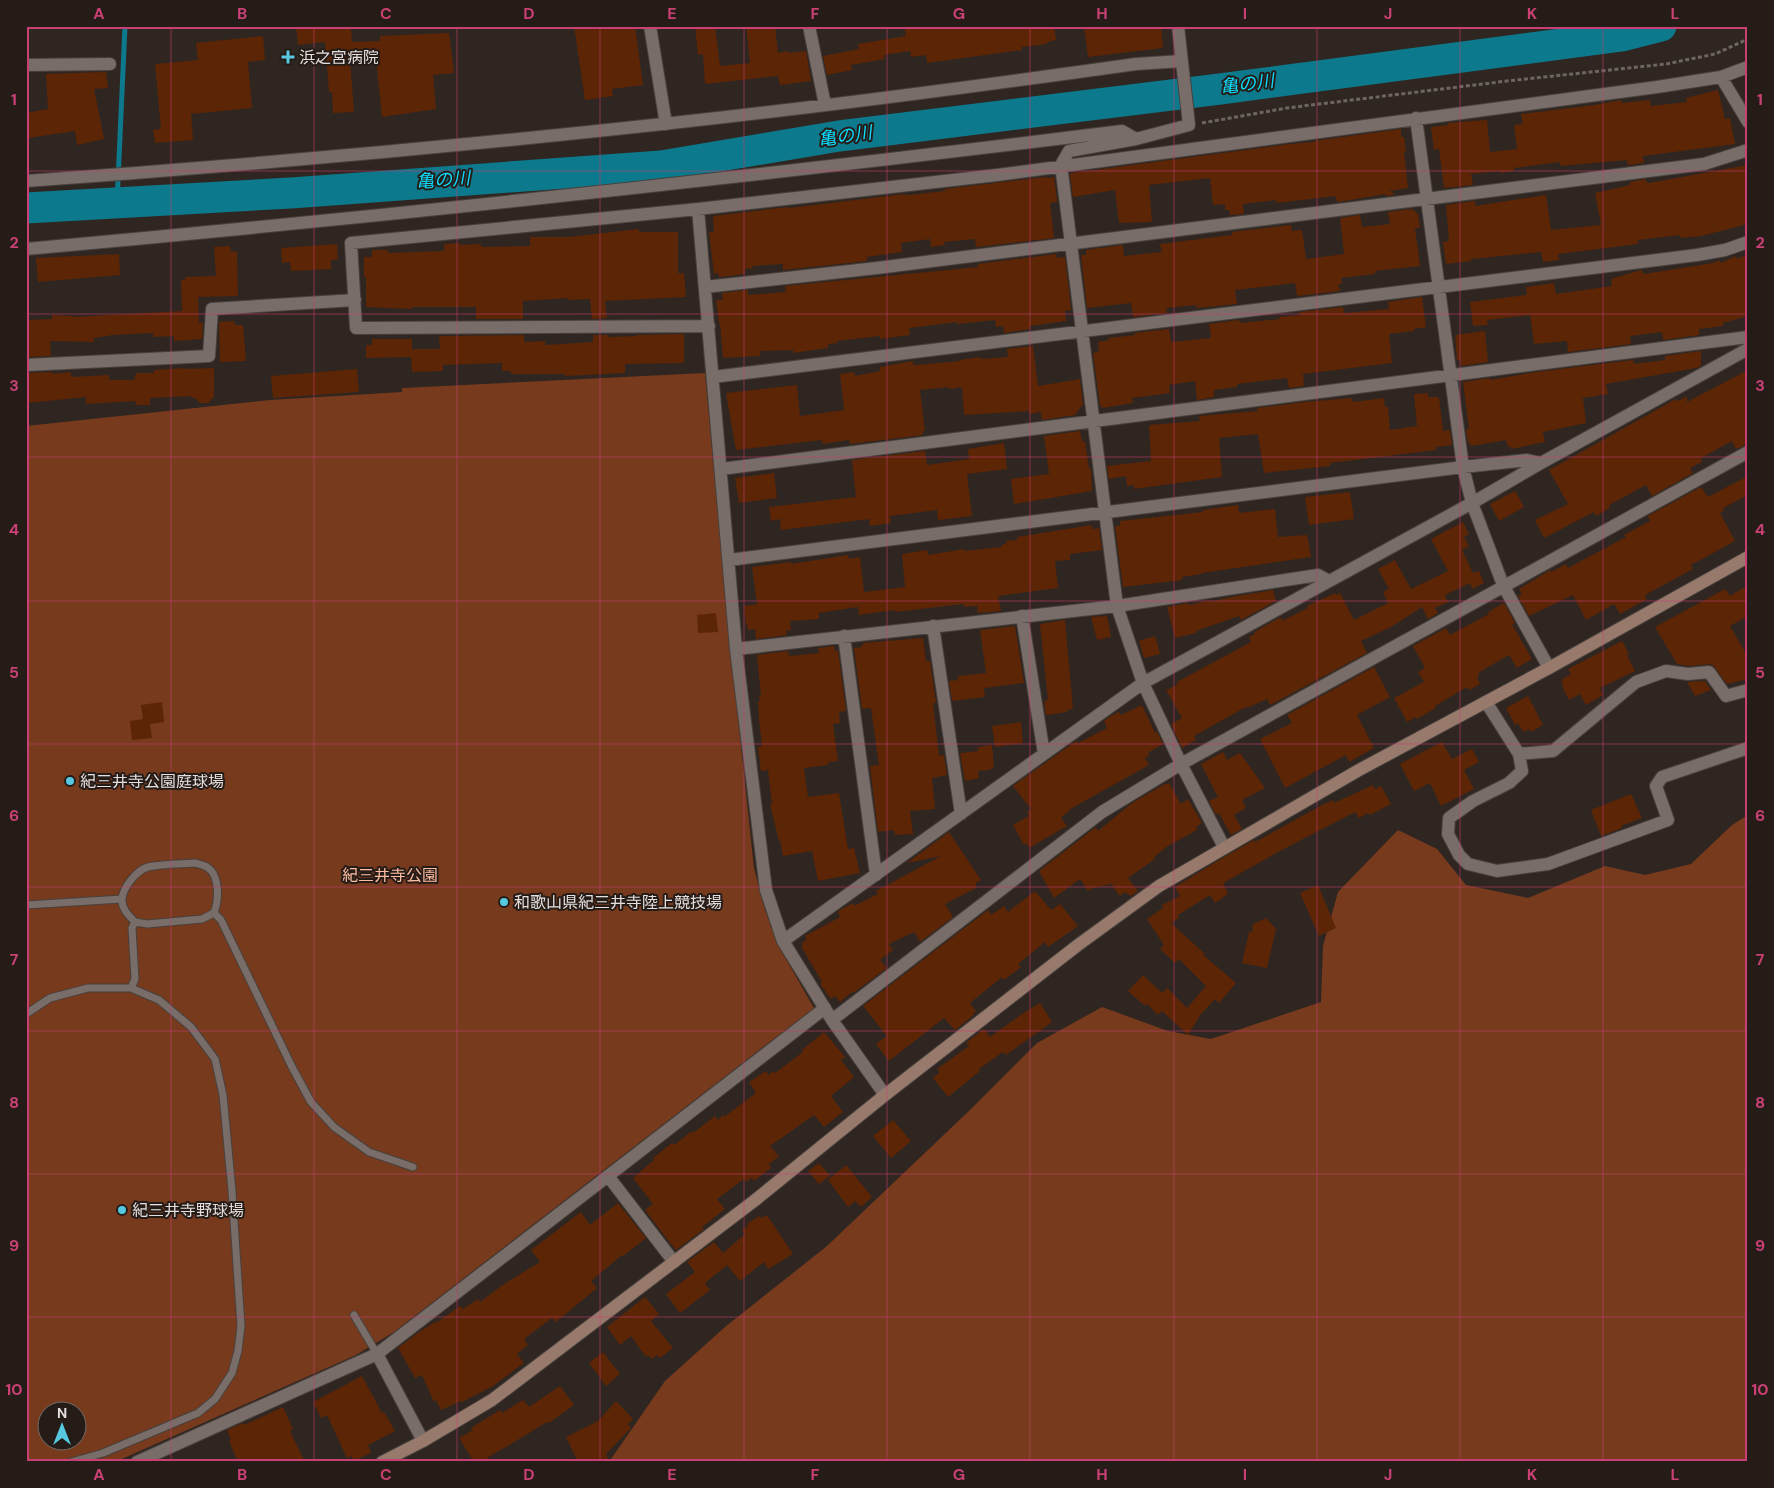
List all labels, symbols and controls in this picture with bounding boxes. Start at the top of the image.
text: A [93,3,105,24]
text: B [237,3,247,24]
text: C [380,3,392,24]
text: D [523,3,535,24]
text: E [667,3,677,24]
text: F [811,3,820,24]
text: G [953,3,965,24]
text: H [1096,3,1108,24]
text: I [1243,3,1247,24]
text: J [1384,3,1392,24]
text: K [1527,3,1538,24]
text: L [1671,3,1680,24]
place label: 浜之宮病院 [299,47,379,68]
marker: 浜之宮病院 [281,50,295,64]
water label: 亀の川 [1219,69,1277,99]
text: 1 [11,89,17,110]
text: 1 [1757,89,1763,110]
water label: 亀の川 [817,120,875,152]
water label: 亀の川 [415,166,473,194]
text: 2 [9,232,19,253]
text: 2 [1755,232,1765,253]
text: 3 [9,375,19,396]
text: 3 [1755,375,1765,396]
text: 4 [9,519,19,540]
text: 4 [1755,519,1765,540]
text: 5 [9,662,19,683]
text: 5 [1755,662,1765,683]
place label: 紀三井寺公園庭球場 [80,771,224,792]
marker: 紀三井寺公園庭球場 [64,775,76,787]
text: 6 [9,805,19,826]
text: 6 [1755,805,1765,826]
park label: 紀三井寺公園 [342,865,438,886]
place label: 和歌山県紀三井寺陸上競技場 [514,892,722,913]
marker: 和歌山県紀三井寺陸上競技場 [498,896,510,908]
text: 7 [10,949,19,970]
text: 7 [1756,949,1765,970]
text: 8 [9,1092,19,1113]
text: 8 [1755,1092,1765,1113]
place label: 紀三井寺野球場 [132,1200,244,1221]
marker: 紀三井寺野球場 [116,1204,128,1216]
text: 9 [9,1235,19,1256]
text: 9 [1755,1235,1765,1256]
text: 10 [5,1379,23,1400]
text: 10 [1751,1379,1769,1400]
north arrow [38,1400,88,1450]
text: N [57,1404,67,1422]
text: A [93,1464,105,1485]
text: B [237,1464,247,1485]
text: C [380,1464,392,1485]
text: D [523,1464,535,1485]
text: E [667,1464,677,1485]
text: F [811,1464,820,1485]
text: G [953,1464,965,1485]
text: H [1096,1464,1108,1485]
text: I [1243,1464,1247,1485]
text: J [1384,1464,1392,1485]
text: K [1527,1464,1538,1485]
text: L [1671,1464,1680,1485]

